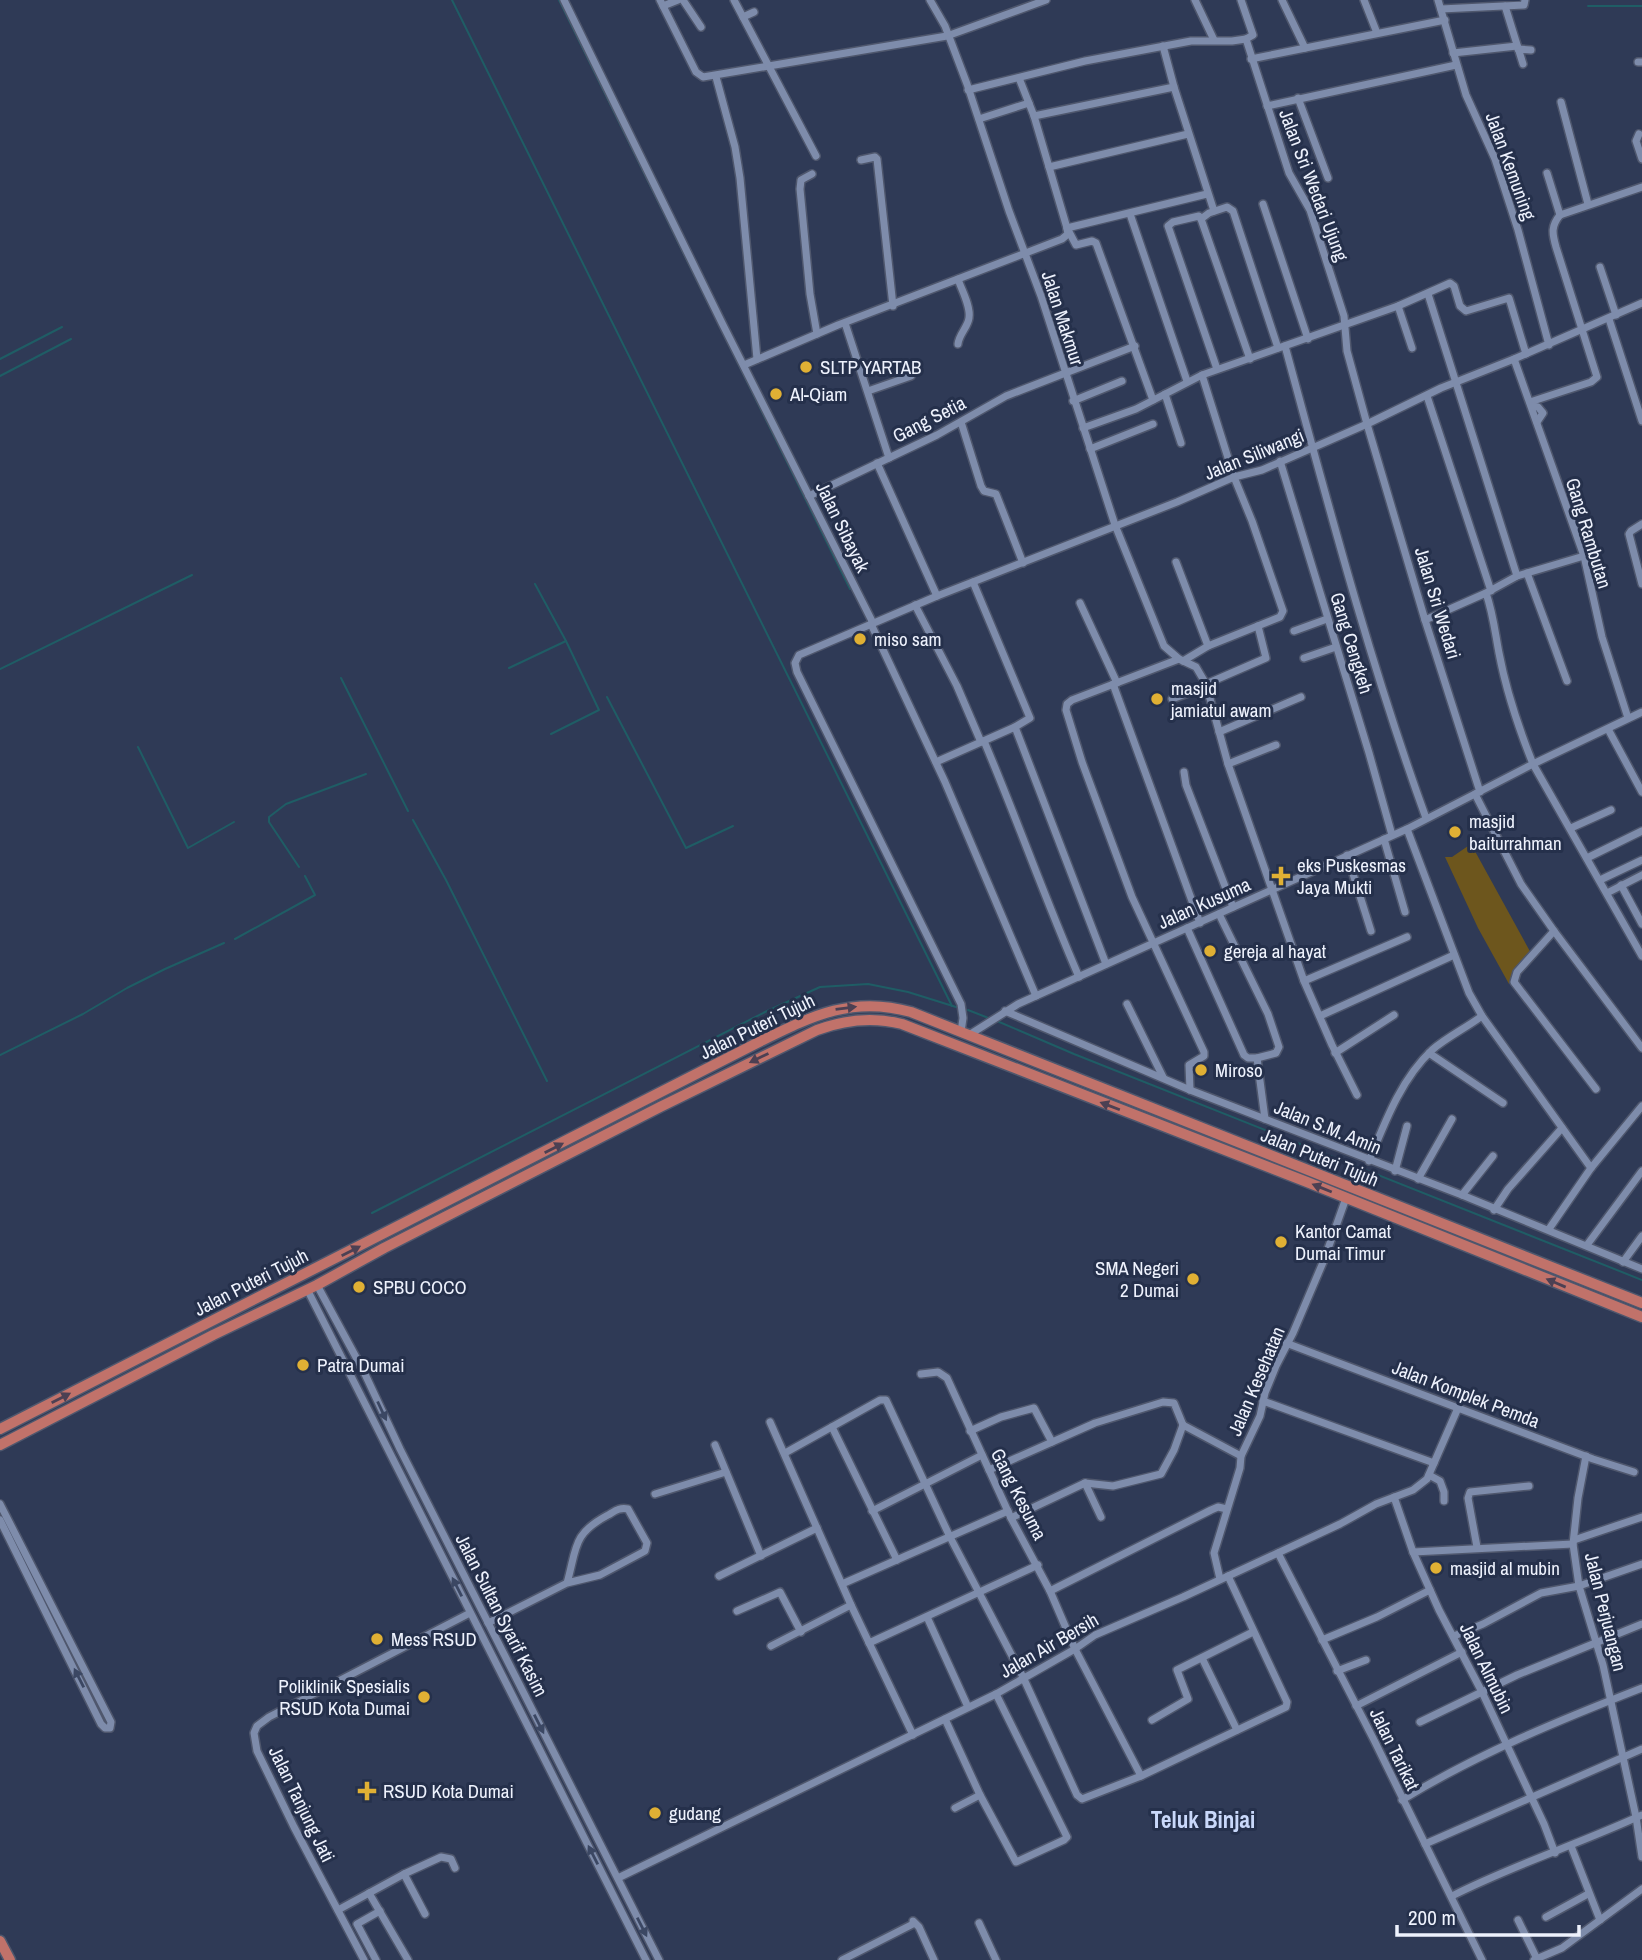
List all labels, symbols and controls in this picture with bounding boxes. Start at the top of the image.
street label: Jalan Sri Wedari Ujung [1273,105,1355,265]
street label: Jalan Kemuning [1480,109,1543,224]
street label: Jalan Makmur [1036,267,1091,369]
place label: SLTP YARTAB [820,354,921,380]
marker: SLTP YARTAB [798,359,814,375]
place label: Al-Qiam [789,381,847,407]
marker: Al-Qiam [768,386,784,402]
street label: Gang Setia [888,389,970,448]
street label: Jalan Siliwangi [1200,422,1308,486]
street label: Gang Rambutan [1560,475,1618,591]
street label: Jalan Sibayak [810,477,876,577]
street label: Jalan Sri Wedari [1409,544,1467,662]
street label: Gang Cengkeh [1324,589,1380,697]
place label: miso sam [874,626,942,652]
marker: miso sam [852,631,868,647]
place label: masjid jamiatul awam [1170,675,1271,723]
marker: masjid jamiatul awam [1149,691,1165,707]
place label: masjid baiturrahman [1469,808,1562,856]
marker: masjid baiturrahman [1447,824,1463,840]
place label: eks Puskesmas Jaya Mukti [1297,852,1406,900]
marker: eks Puskesmas Jaya Mukti [1271,866,1291,886]
street label: Jalan Kusuma [1154,871,1255,935]
place label: gereja al hayat [1224,938,1327,964]
marker: gereja al hayat [1202,943,1218,959]
street label: Jalan Puteri Tujuh [695,987,819,1065]
one-way arrow [835,1002,857,1013]
one-way arrow [749,1053,769,1064]
place label: Miroso [1215,1057,1263,1083]
marker: Miroso [1193,1062,1209,1078]
street label: Jalan S.M. Amin [1271,1094,1385,1160]
one-way arrow [1100,1100,1121,1111]
street label: Jalan Puteri Tujuh [1257,1122,1383,1192]
one-way arrow [544,1143,564,1154]
one-way arrow [1311,1183,1332,1194]
place label: Kantor Camat Dumai Timur [1295,1218,1392,1266]
marker: Kantor Camat Dumai Timur [1273,1234,1289,1250]
street label: Jalan Puteri Tujuh [189,1242,313,1322]
one-way arrow [341,1245,361,1257]
place label: SMA Negeri 2 Dumai [1095,1255,1179,1303]
marker: SMA Negeri 2 Dumai [1185,1271,1201,1287]
place label: SPBU COCO [373,1274,467,1300]
one-way arrow [1545,1277,1566,1288]
marker: SPBU COCO [351,1279,367,1295]
street label: Jalan Kesehatan [1221,1322,1291,1440]
place label: Patra Dumai [317,1352,404,1378]
street label: Jalan Komplek Pemda [1389,1354,1544,1434]
marker: Patra Dumai [295,1357,311,1373]
one-way arrow [51,1393,71,1404]
one-way arrow [376,1401,388,1421]
street label: Gang Kesuma [985,1444,1053,1545]
street label: Jalan Sultan Syarif Kasim [450,1529,554,1701]
street label: Jalan Perjuangan [1579,1550,1633,1674]
place label: masjid al mubin [1450,1555,1560,1581]
marker: masjid al mubin [1428,1560,1444,1576]
one-way arrow [452,1577,463,1597]
street label: Jalan Air Bersih [995,1606,1103,1684]
street label: Jalan Almubin [1454,1618,1520,1718]
place label: Mess RSUD [391,1626,477,1652]
marker: Mess RSUD [369,1631,385,1647]
one-way arrow [73,1668,84,1688]
place label: Poliklinik Spesialis RSUD Kota Dumai [278,1673,410,1721]
marker: Poliklinik Spesialis RSUD Kota Dumai [416,1689,432,1705]
street label: Jalan Tarikat [1364,1704,1426,1795]
one-way arrow [533,1714,544,1734]
street label: Jalan Tanjung Jati [263,1742,341,1866]
place label: RSUD Kota Dumai [383,1778,514,1804]
marker: RSUD Kota Dumai [357,1781,377,1801]
place label: gudang [669,1800,721,1826]
district label: Teluk Binjai [1151,1804,1255,1835]
marker: gudang [647,1805,663,1821]
one-way arrow [588,1845,600,1865]
scale bar [1397,1894,1579,1938]
text: 200 m [1408,1903,1456,1932]
one-way arrow [637,1917,648,1937]

